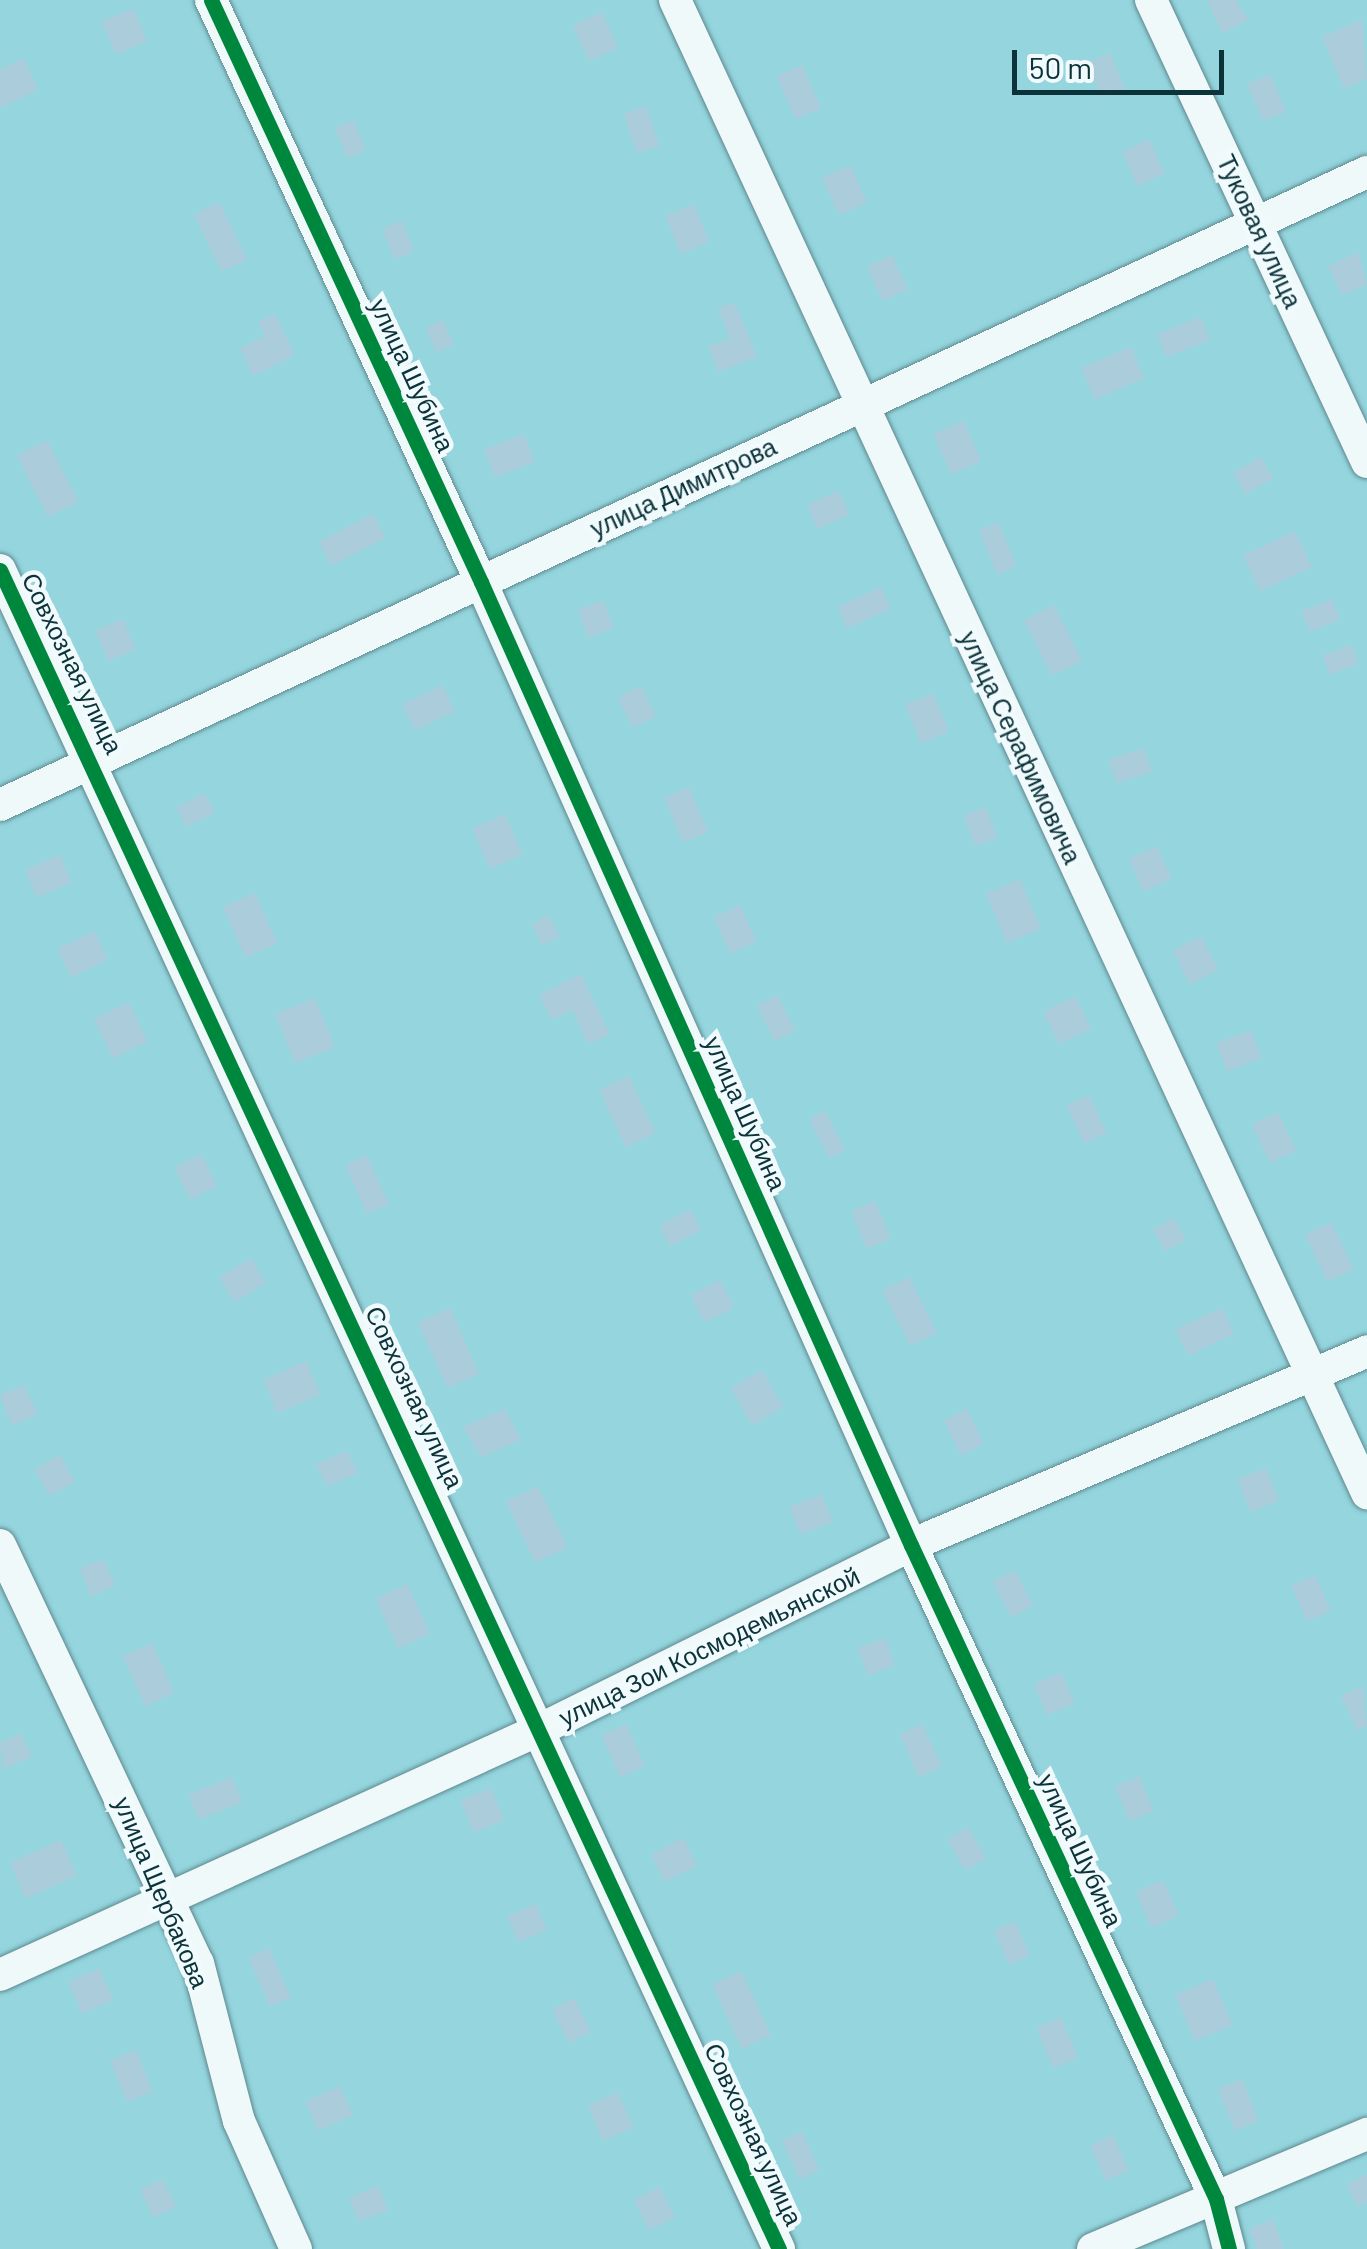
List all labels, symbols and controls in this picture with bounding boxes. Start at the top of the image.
scale bar [1017,30,1230,92]
text: 50 m [1029,49,1092,85]
street label: Туковая улица [1211,150,1309,312]
street label: улица Шубина [364,294,462,456]
street label: улица Димитрова [585,431,781,543]
street label: Совхозная улица [16,568,130,758]
street label: улица Серафимовича [954,626,1088,868]
street label: улица Шубина [699,1031,793,1195]
street label: Совхозная улица [360,1301,470,1493]
street label: улица Зои Космодемьянской [554,1560,864,1732]
street label: улица Шубина [1032,1769,1130,1931]
street label: улица Щербакова [108,1792,216,1992]
street label: Совхозная улица [699,2038,809,2230]

